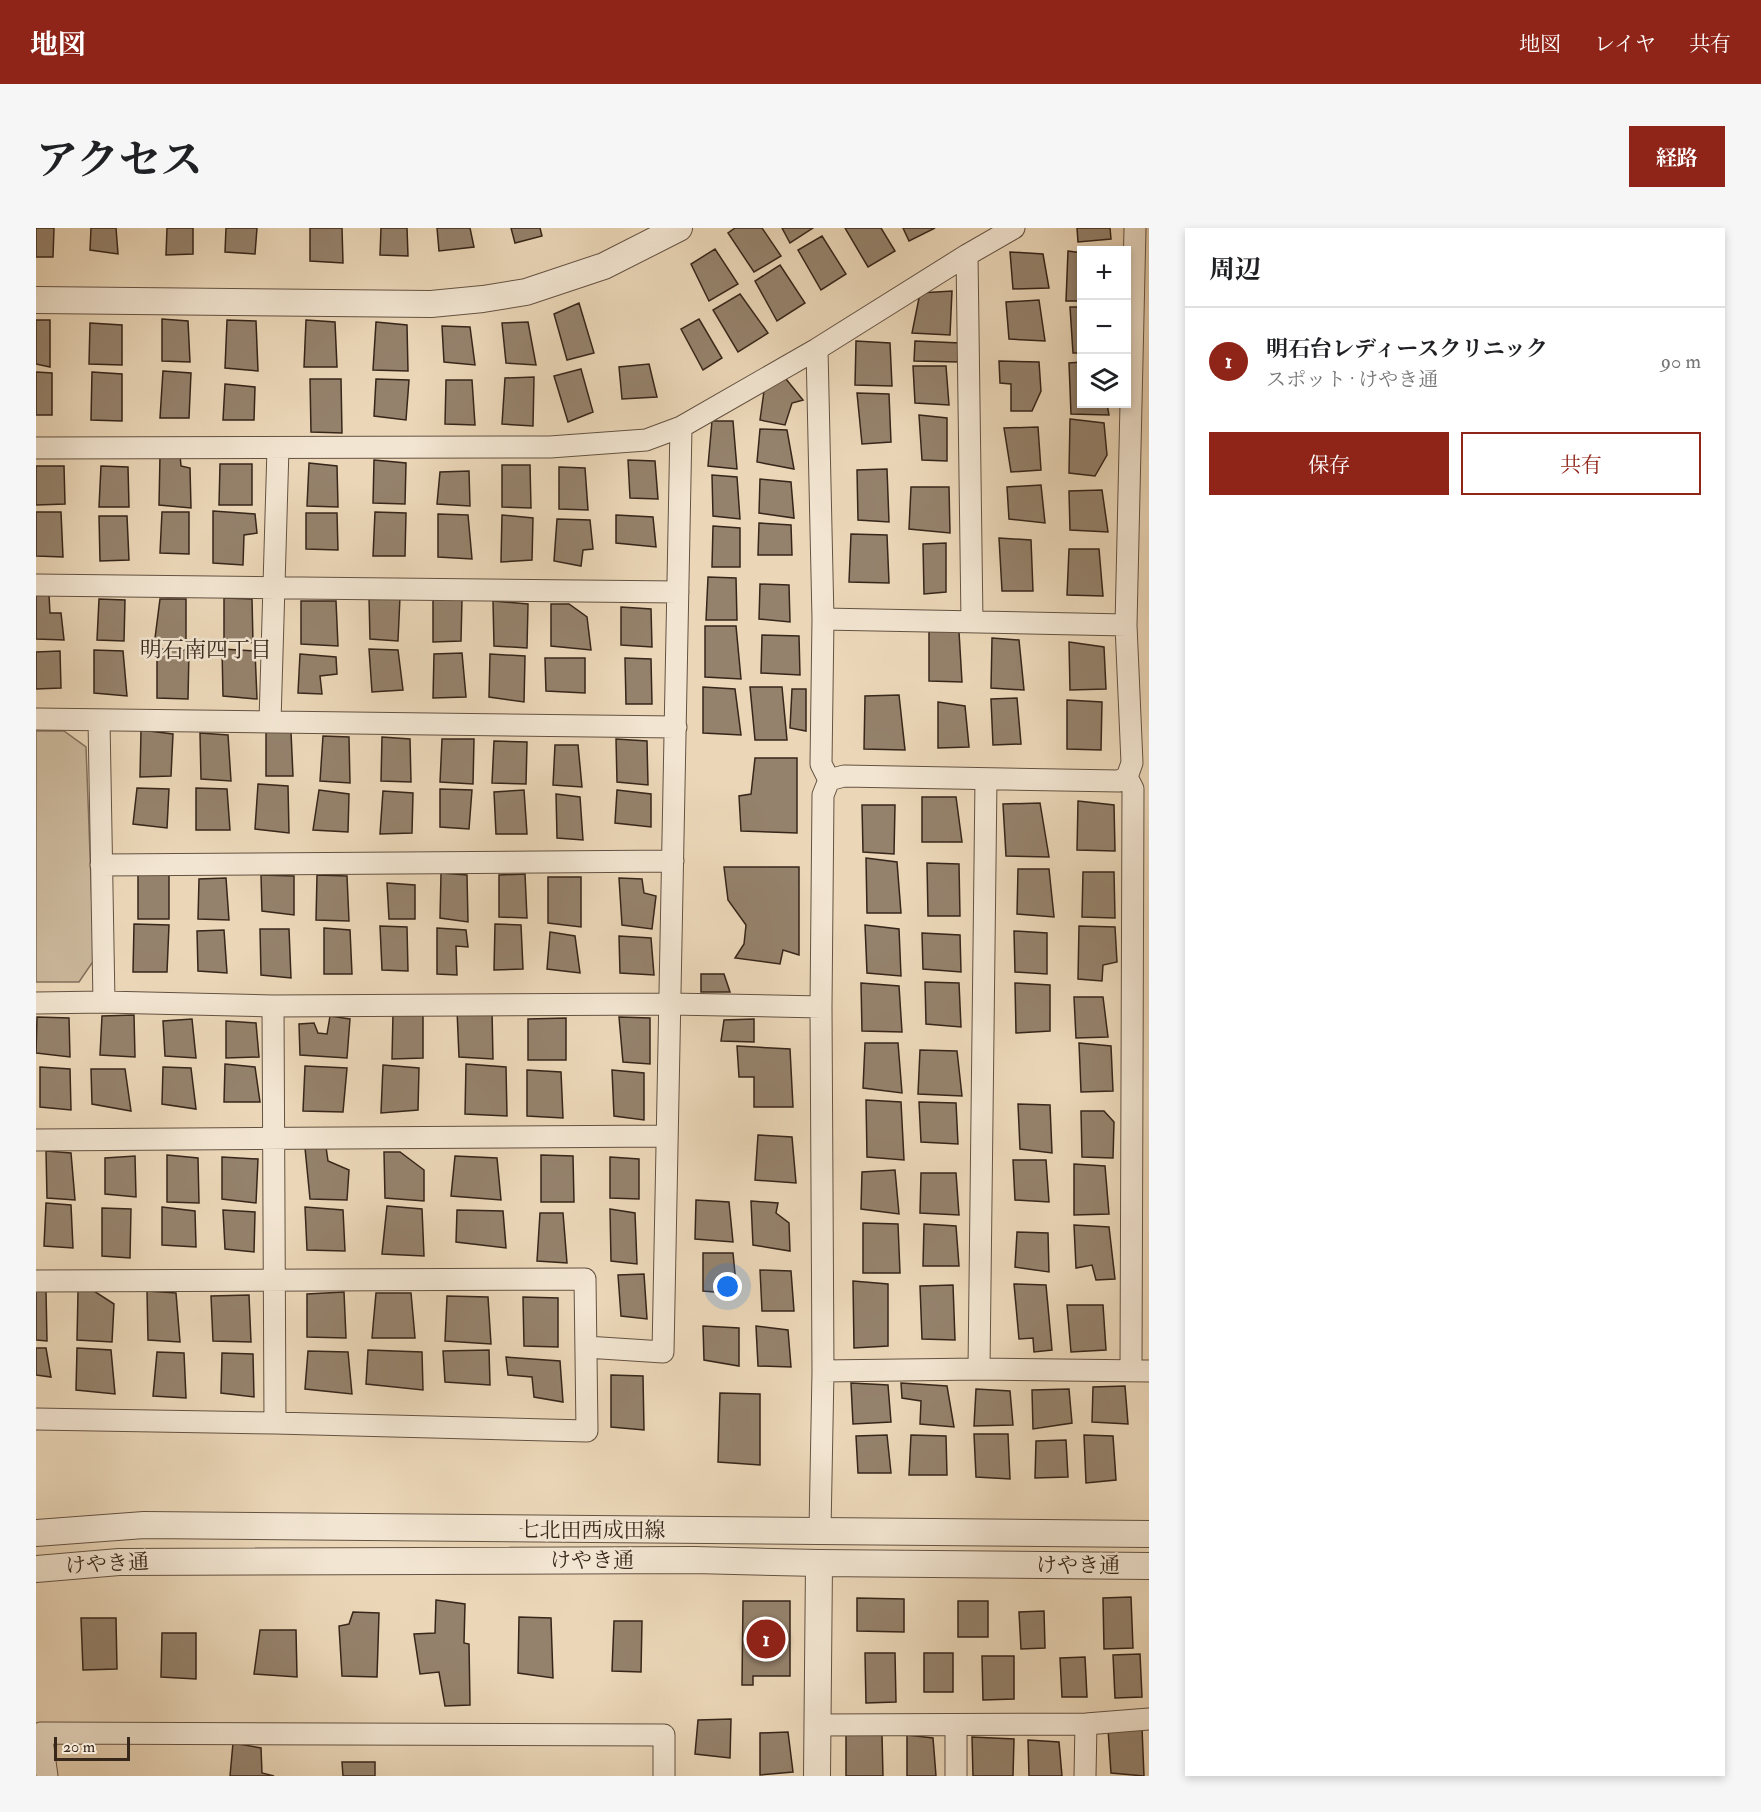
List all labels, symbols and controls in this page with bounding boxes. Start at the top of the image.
text: 地図 [30,28,86,63]
text: 地図 [1519,31,1561,58]
text: レイヤ [1594,31,1656,58]
text: 共有 [1689,31,1731,58]
button: 経路 [1629,126,1725,187]
text: アクセス [36,135,203,187]
map controls [1077,246,1131,408]
button: + [1077,246,1131,300]
text: 周辺 [1209,254,1261,286]
button: − [1077,300,1131,354]
text: 明石台レディースクリニック [1266,335,1548,363]
text: 1 [1225,349,1232,374]
text: 90 m [1661,349,1701,374]
button: layers [1077,354,1131,408]
text: スポット · けやき通 [1266,367,1438,392]
button: 保存 [1209,432,1449,495]
button: 共有 [1461,432,1701,495]
district label: 明石南四丁目 [140,636,272,664]
your location [713,1272,742,1301]
street label: 七北田西成田線 [519,1517,666,1544]
street label: けやき通 [550,1547,634,1574]
street label: けやき通 [64,1548,150,1580]
street label: けやき通 [1036,1552,1120,1579]
pin: 1 [746,1616,786,1662]
scale bar [54,1734,130,1762]
text: 20 m [63,1737,95,1757]

